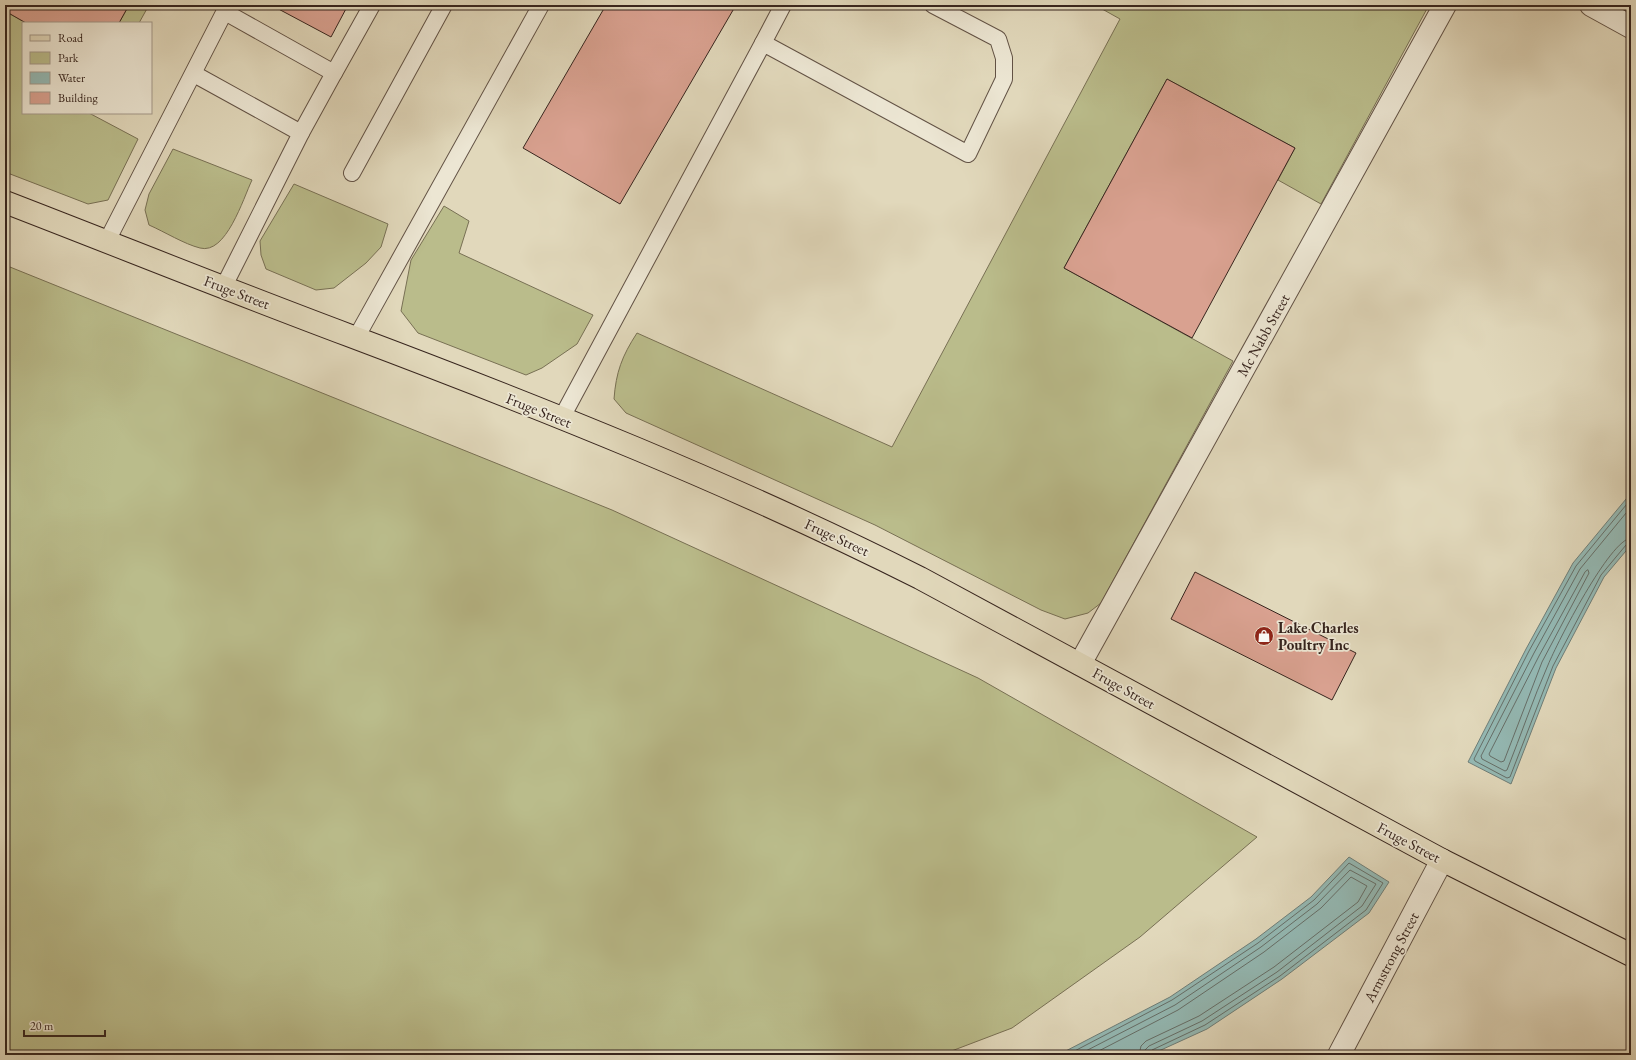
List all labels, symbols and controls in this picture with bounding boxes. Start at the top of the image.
legend [22,22,152,114]
text: Road [58,30,84,46]
text: Park [58,50,79,66]
text: Water [58,70,85,86]
text: Building [58,90,99,106]
street label: Fruge Street [201,271,273,313]
street label: Mc Nabb Street [1232,290,1294,380]
street label: Fruge Street [503,388,575,432]
street label: Fruge Street [802,514,873,560]
place label: Lake Charles Poultry Inc [1278,618,1359,654]
shop icon: Lake Charles Poultry Inc [1253,625,1275,647]
street label: Fruge Street [1089,663,1159,713]
street label: Fruge Street [1374,817,1444,867]
street label: Armstrong Street [1359,908,1423,1006]
scale bar [24,1012,105,1038]
text: 20 m [30,1018,54,1034]

